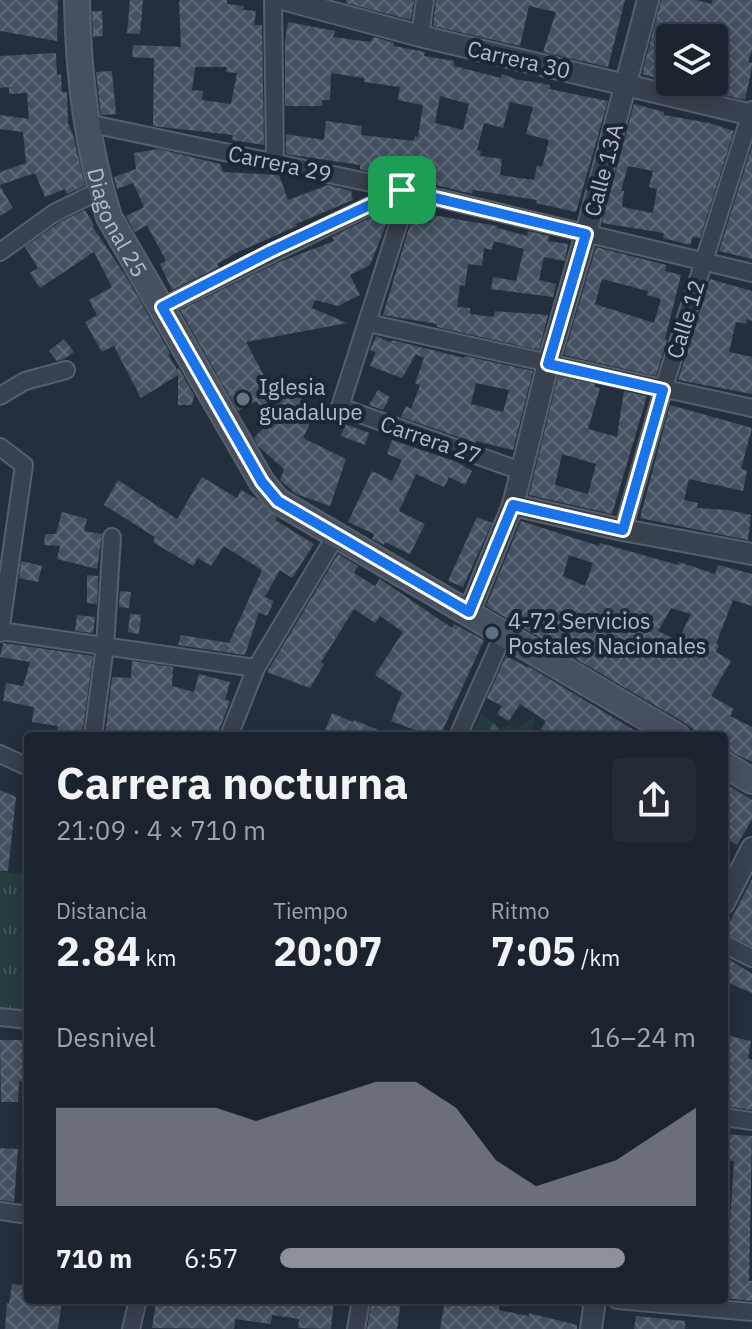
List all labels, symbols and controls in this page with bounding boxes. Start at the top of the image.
map controls [656,24,728,96]
button: layers [656,24,728,96]
street label: Carrera 30 [465,33,573,85]
street label: Calle 13A [577,120,629,220]
street label: Carrera 29 [226,138,334,188]
pin [368,156,436,224]
street label: Diagonal 25 [82,164,155,282]
icon: arrive [380,168,424,212]
street label: Calle 12 [659,276,711,362]
place label: Iglesia guadalupe [259,372,363,426]
marker: Iglesia guadalupe [234,390,252,408]
street label: Carrera 27 [377,408,485,470]
place label: 4-72 Servicios Postales Nacionales [508,606,706,660]
marker: 4-72 Servicios Postales Nacionales [483,624,501,642]
text: Carrera nocturna [56,754,408,811]
button: share [612,758,696,842]
text: 21:09 · 4 × 710 m [56,813,266,847]
text: Distancia [56,896,147,925]
text: Tiempo [273,896,348,925]
text: Ritmo [491,896,550,925]
text: 2.84 [56,925,140,977]
text: 20:07 [273,925,383,977]
text: 7:05 [491,925,576,977]
text: km [140,943,176,972]
text: /km [576,943,620,972]
text: Desnivel [56,1020,156,1054]
text: 16–24 m [589,1020,696,1054]
text: 710 m [56,1241,132,1275]
text: 6:57 [184,1241,238,1275]

